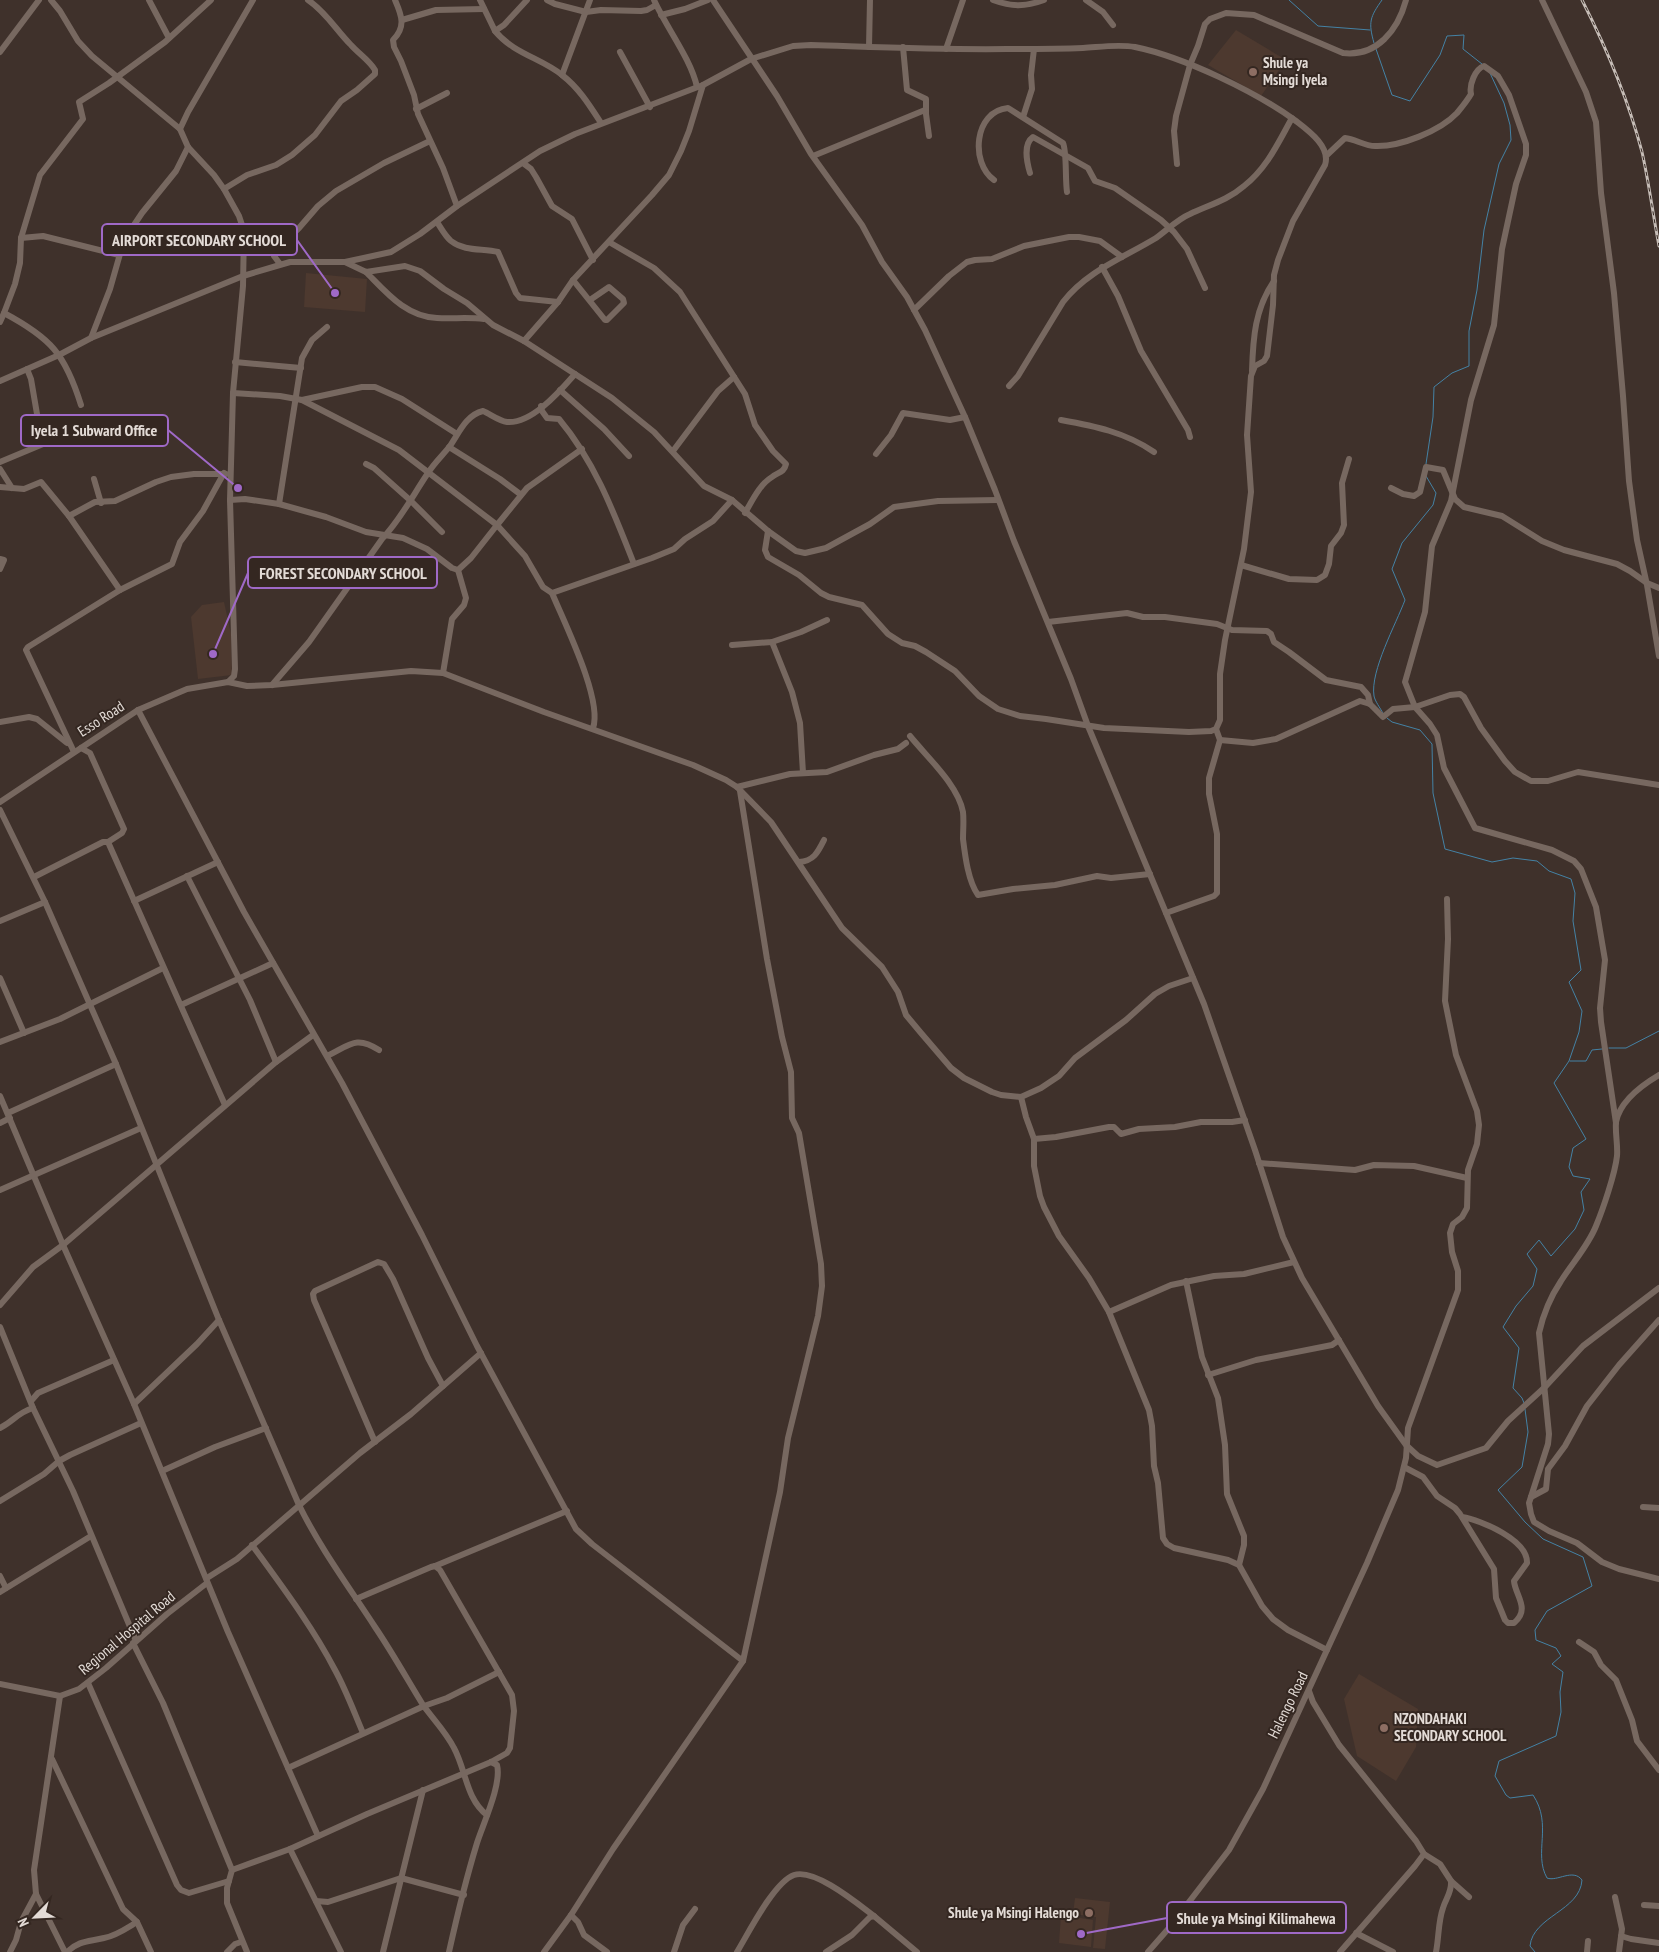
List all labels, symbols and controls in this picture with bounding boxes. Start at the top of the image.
place label: Shule ya Msingi Iyela [1263,53,1327,89]
marker: Shule ya Msingi Iyela [1247,66,1259,78]
callout: AIRPORT SECONDARY SCHOOL [102,224,297,255]
text: AIRPORT SECONDARY SCHOOL [111,230,286,250]
callout: Iyela 1 Subward Office [21,415,168,446]
text: Iyela 1 Subward Office [31,420,157,440]
callout: FOREST SECONDARY SCHOOL [248,557,437,588]
text: FOREST SECONDARY SCHOOL [259,563,427,583]
street label: Esso Road [74,696,128,741]
street label: Regional Hospital Road [75,1587,179,1678]
street label: Halengo Road [1263,1668,1312,1741]
place label: NZONDAHAKI SECONDARY SCHOOL [1394,1709,1507,1745]
marker: NZONDAHAKI SECONDARY SCHOOL [1378,1722,1390,1734]
north arrow [10,1892,60,1942]
callout: Shule ya Msingi Kilimahewa [1167,1902,1346,1933]
place label: Shule ya Msingi Halengo [948,1903,1079,1922]
marker: Shule ya Msingi Halengo [1083,1907,1095,1919]
text: Shule ya Msingi Kilimahewa [1176,1908,1336,1928]
text: N [13,1915,33,1929]

